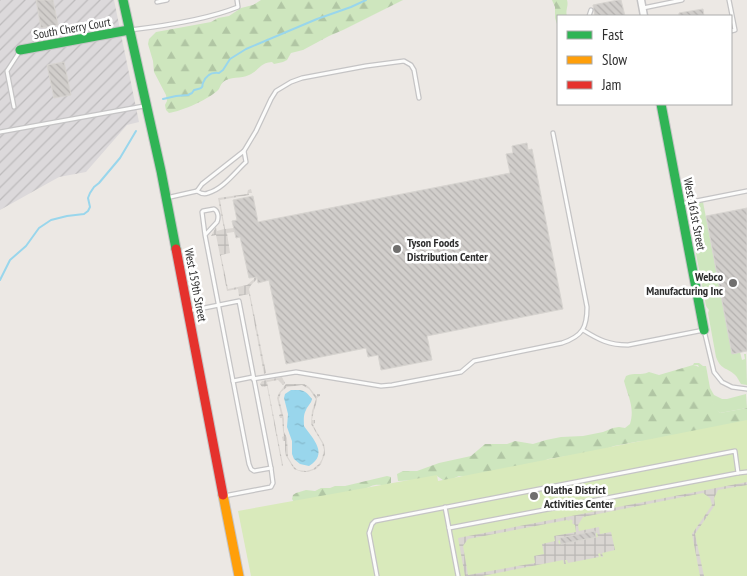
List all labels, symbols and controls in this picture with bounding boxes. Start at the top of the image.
street label: South Cherry Court [32,14,112,42]
legend [557,15,732,105]
text: Fast [602,25,623,44]
text: Slow [602,50,627,69]
text: Jam [601,75,621,94]
street label: West 161st Street [681,177,710,252]
place label: Tyson Foods Distribution Center [407,235,488,264]
marker: Tyson Foods Distribution Center [391,243,403,255]
street label: West 159th Street [182,247,211,324]
place label: Webco Manufacturing Inc [646,269,724,298]
marker: Webco Manufacturing Inc [727,277,739,289]
place label: Olathe District Activities Center [543,482,614,511]
marker: Olathe District Activities Center [528,490,540,502]

